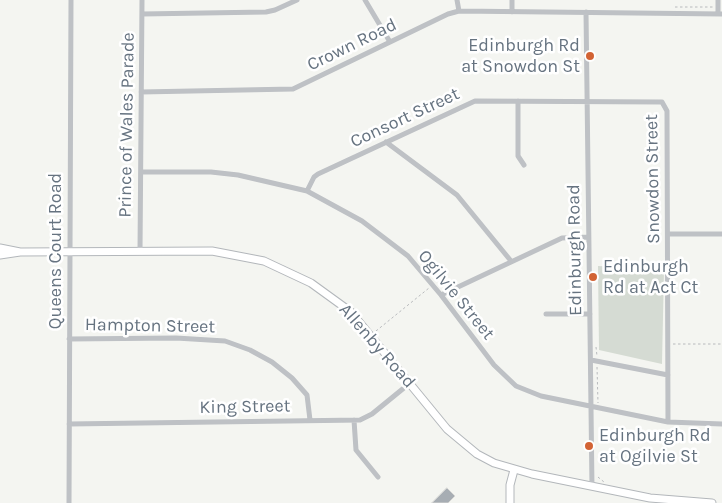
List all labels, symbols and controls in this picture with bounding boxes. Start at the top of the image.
street label: Crown Road [304,14,400,76]
street label: Prince of Wales Parade [115,32,139,218]
place label: Edinburgh Rd at Snowdon St [461,35,580,78]
marker: Edinburgh Rd at Snowdon St [584,50,596,62]
street label: Consort Street [347,83,463,153]
street label: Snowdon Street [641,114,665,244]
street label: Queens Court Road [45,173,67,329]
street label: Edinburgh Road [563,184,587,316]
street label: Ogilvie Street [413,246,499,344]
place label: Edinburgh Rd at Act Ct [603,256,698,298]
marker: Edinburgh Rd at Act Ct [587,271,599,283]
street label: Allenby Road [334,299,420,393]
street label: Hampton Street [85,314,215,338]
street label: King Street [199,395,291,419]
place label: Edinburgh Rd at Ogilvie St [599,425,711,468]
marker: Edinburgh Rd at Ogilvie St [583,440,595,452]

